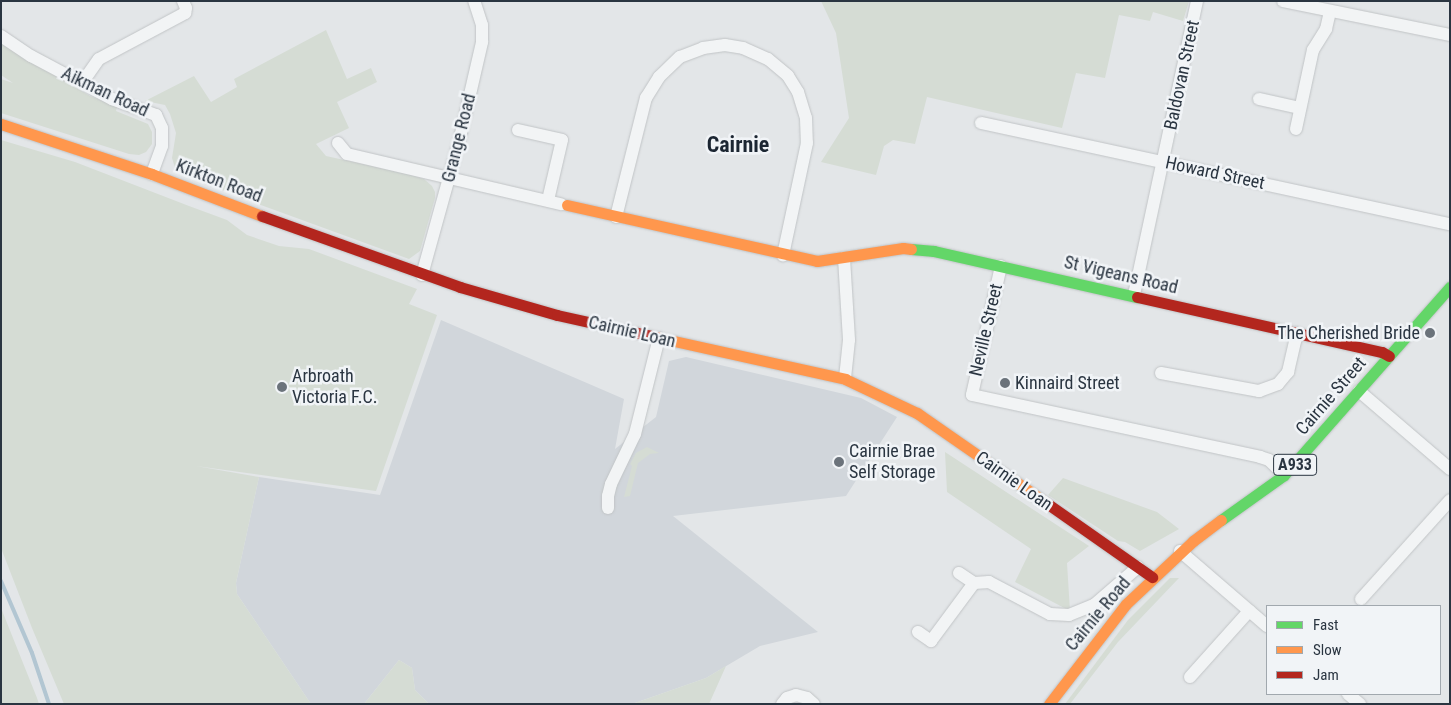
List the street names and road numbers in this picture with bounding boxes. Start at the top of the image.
street label: Baldovan Street [1160,18,1204,132]
street label: Aikman Road [58,62,152,122]
street label: Grange Road [438,91,480,185]
street label: Howard Street [1163,152,1267,194]
street label: Kirkton Road [173,155,265,207]
street label: St Vigeans Road [1062,251,1180,299]
street label: Neville Street [965,282,1007,378]
street label: Cairnie Loan [586,311,678,353]
street label: Cairnie Street [1291,353,1371,439]
street label: Cairnie Loan [971,447,1057,515]
road number: A933 [1272,452,1318,478]
street label: Cairnie Road [1061,573,1135,655]

